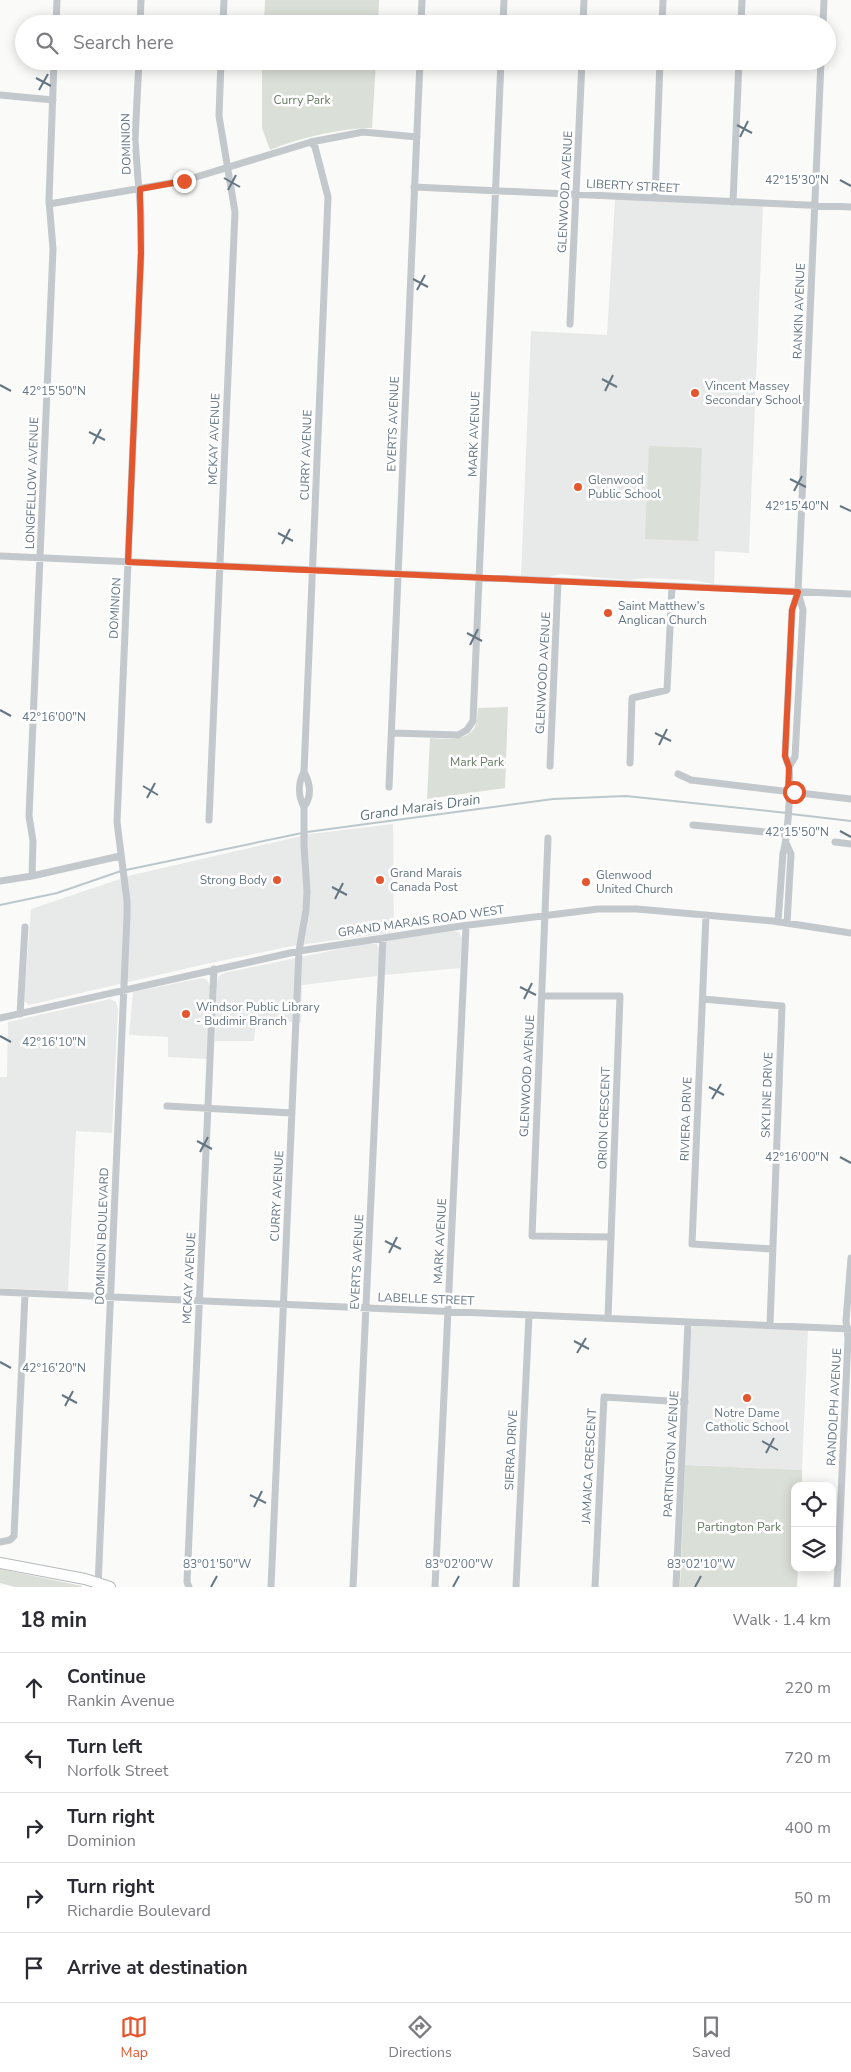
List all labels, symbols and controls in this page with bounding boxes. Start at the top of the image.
search box [15,15,836,70]
icon: search [33,29,61,57]
text: Search here [73,30,174,56]
park label: Curry Park [274,92,331,108]
street label: DOMINION [117,113,135,175]
street label: GLENWOOD AVENUE [554,130,576,254]
route end [173,170,196,193]
text: 42°15'30"N [765,172,829,188]
street label: LIBERTY STREET [586,176,681,196]
street label: RANKIN AVENUE [789,263,809,359]
street label: EVERTS AVENUE [383,376,403,472]
place label: Vincent Massey Secondary School [704,378,802,408]
text: 42°15'50"N [22,383,86,399]
marker: Vincent Massey Secondary School [689,387,701,399]
street label: MARK AVENUE [465,391,483,477]
street label: MCKAY AVENUE [204,393,224,485]
street label: CURRY AVENUE [296,409,316,501]
street label: LONGFELLOW AVENUE [22,417,42,549]
place label: Glenwood Public School [588,472,661,502]
marker: Glenwood Public School [572,481,584,493]
text: 42°15'40"N [765,498,829,514]
street label: DOMINION [105,577,125,639]
place label: Saint Matthew's Anglican Church [618,598,707,628]
marker: Saint Matthew's Anglican Church [602,607,614,619]
street label: GLENWOOD AVENUE [532,611,554,735]
text: 42°16'00"N [22,709,86,725]
park label: Mark Park [450,754,505,770]
route start [783,781,806,804]
water label: Grand Marais Drain [359,790,482,825]
text: 42°15'50"N [765,824,829,840]
place label: Grand Marais Canada Post [390,865,462,895]
place label: Glenwood United Church [596,867,673,897]
place label: Strong Body [200,872,268,888]
marker: Strong Body [271,874,283,886]
marker: Grand Marais Canada Post [374,874,386,886]
marker: Glenwood United Church [580,876,592,888]
street label: GRAND MARAIS ROAD WEST [337,901,506,941]
place label: Windsor Public Library - Budimir Branch [196,999,320,1029]
marker: Windsor Public Library - Budimir Branch [180,1008,192,1020]
street label: GLENWOOD AVENUE [516,1014,538,1138]
text: 42°16'10"N [22,1034,86,1050]
street label: SKYLINE DRIVE [758,1052,776,1138]
street label: ORION CRESCENT [594,1065,614,1170]
street label: RIVIERA DRIVE [677,1077,695,1161]
text: 42°16'00"N [765,1149,829,1165]
street label: CURRY AVENUE [267,1150,287,1242]
street label: DOMINION BOULEVARD [92,1167,112,1305]
street label: MARK AVENUE [430,1198,450,1284]
street label: EVERTS AVENUE [347,1214,367,1310]
street label: MCKAY AVENUE [179,1232,199,1324]
street label: LABELLE STREET [377,1289,475,1309]
street label: RANDOLPH AVENUE [823,1348,845,1466]
text: 42°16'20"N [22,1360,86,1376]
street label: PARTINGTON AVENUE [660,1390,682,1518]
marker: Notre Dame Catholic School [741,1392,753,1404]
place label: Notre Dame Catholic School [705,1405,789,1435]
street label: JAMAICA CRESCENT [578,1407,600,1525]
street label: SIERRA DRIVE [501,1409,521,1491]
map controls [791,1482,836,1572]
button: locate [791,1482,836,1527]
park label: Partington Park [697,1519,782,1535]
button: layers [791,1527,836,1572]
text: 83°01'50"W [183,1556,251,1572]
text: 83°02'00"W [425,1556,493,1572]
text: 83°02'10"W [667,1556,735,1572]
text: 18 min [20,1606,87,1634]
text: Walk · 1.4 km [733,1609,831,1631]
text: Continue [67,1664,146,1690]
icon: ahead [20,1674,48,1702]
text: 220 m [784,1677,831,1699]
text: Rankin Avenue [67,1690,175,1712]
text: Turn left [67,1734,142,1760]
icon: left [20,1744,48,1772]
text: 720 m [784,1747,831,1769]
text: Norfolk Street [67,1760,168,1782]
text: Turn right [67,1804,154,1830]
icon: right [20,1814,48,1842]
text: 400 m [784,1817,831,1839]
text: Dominion [67,1830,136,1852]
text: Turn right [67,1874,154,1900]
icon: right [20,1884,48,1912]
text: 50 m [794,1887,831,1909]
text: Richardie Boulevard [67,1900,211,1922]
icon: arrive [20,1954,48,1982]
text: Arrive at destination [67,1955,248,1981]
tab: Map [120,2013,148,2062]
tab: Directions [389,2013,452,2062]
tab: Saved [692,2013,731,2062]

